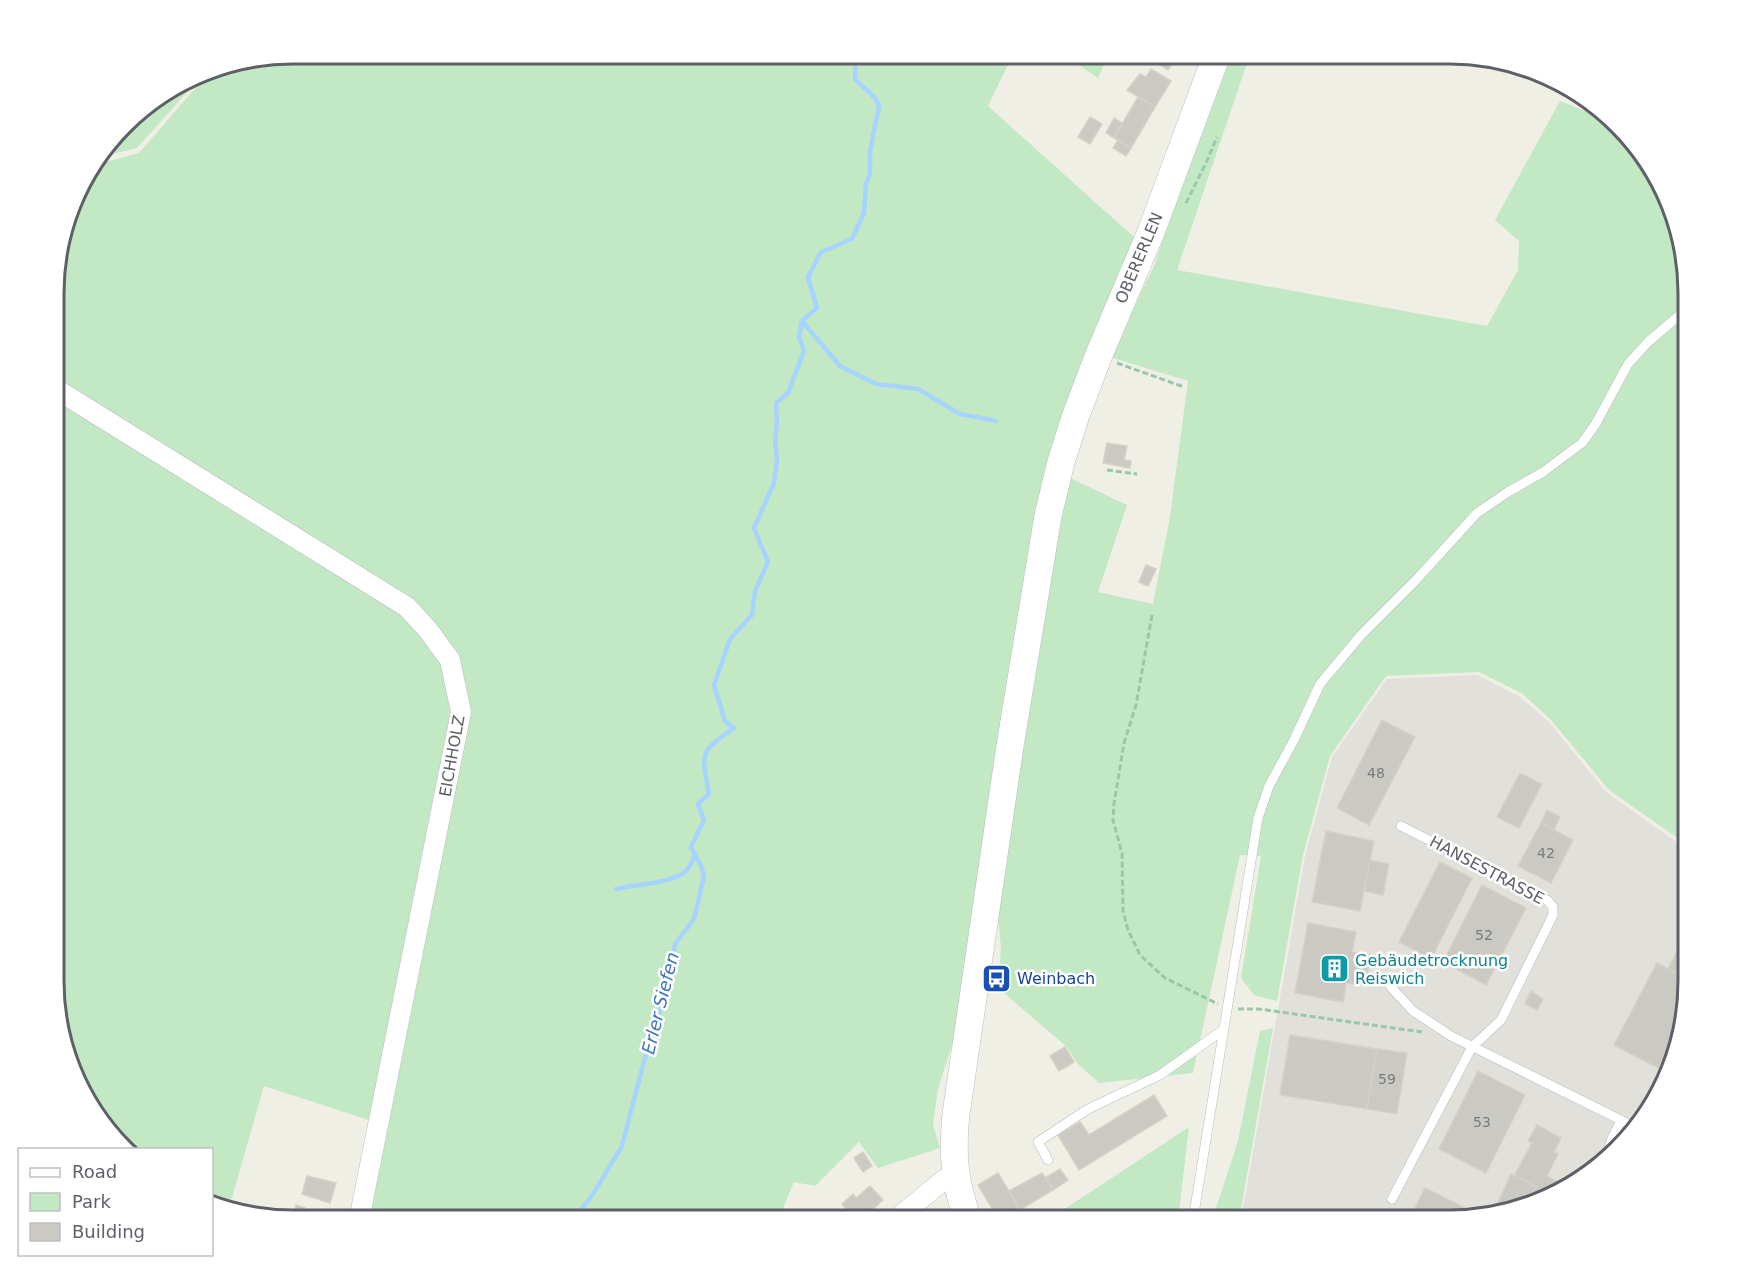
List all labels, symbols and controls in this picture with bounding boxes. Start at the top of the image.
street label: OBERERLEN [1111,210,1167,306]
street label: EICHHOLZ [435,714,469,798]
house number: 48 [1367,765,1385,781]
street label: HANSESTRASSE [1426,832,1548,908]
house number: 42 [1537,845,1555,861]
house number: 52 [1475,927,1493,943]
water label: Erler Siefen [637,950,683,1056]
place label: Gebäudetrocknung Reiswich [1355,951,1508,988]
building icon: Gebäudetrocknung Reiswich [1318,953,1350,985]
bus stop icon: Weinbach [980,962,1012,994]
place label: Weinbach [1017,969,1095,988]
house number: 59 [1378,1071,1396,1087]
house number: 53 [1473,1114,1491,1130]
legend [18,1148,213,1256]
text: Road [72,1161,117,1182]
text: Park [72,1191,111,1212]
text: Building [72,1221,145,1242]

